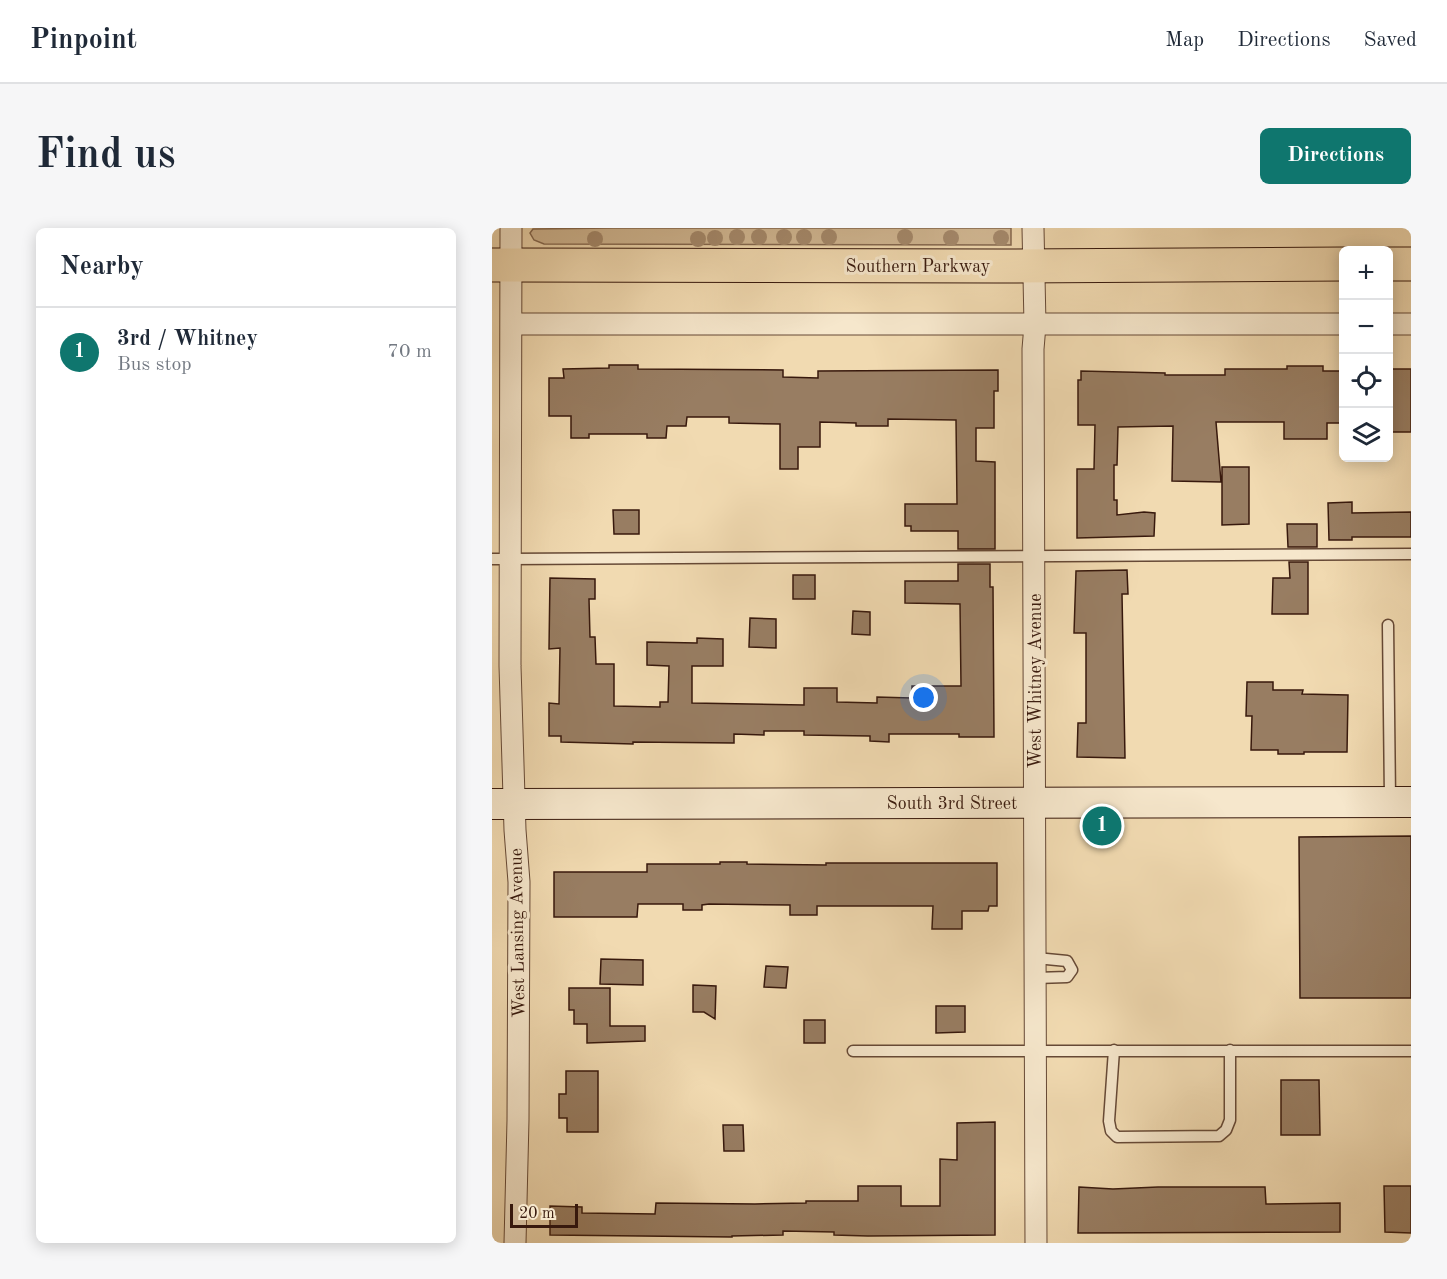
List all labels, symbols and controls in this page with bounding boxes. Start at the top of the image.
text: Pinpoint [30,27,137,55]
text: Map [1165,30,1204,51]
text: Directions [1237,30,1331,51]
text: Saved [1364,30,1417,51]
button: Directions [1260,128,1411,184]
text: Find us [36,135,175,177]
map controls [1339,246,1393,462]
button: + [1339,246,1393,300]
text: Nearby [60,254,144,280]
street label: Southern Parkway [846,258,991,276]
button: − [1339,300,1393,354]
text: 3rd / Whitney [117,328,258,350]
text: 1 [74,342,85,362]
text: 70 m [387,342,432,362]
button: locate [1339,354,1393,408]
text: Bus stop [117,355,192,375]
button: layers [1339,408,1393,462]
street label: West Whitney Avenue [1027,594,1045,768]
your location [909,683,938,712]
street label: South 3rd Street [887,795,1017,813]
pin: 1 [1082,804,1122,848]
street label: West Lansing Avenue [508,848,528,1018]
scale bar [510,1201,578,1228]
text: 20 m [519,1206,555,1222]

